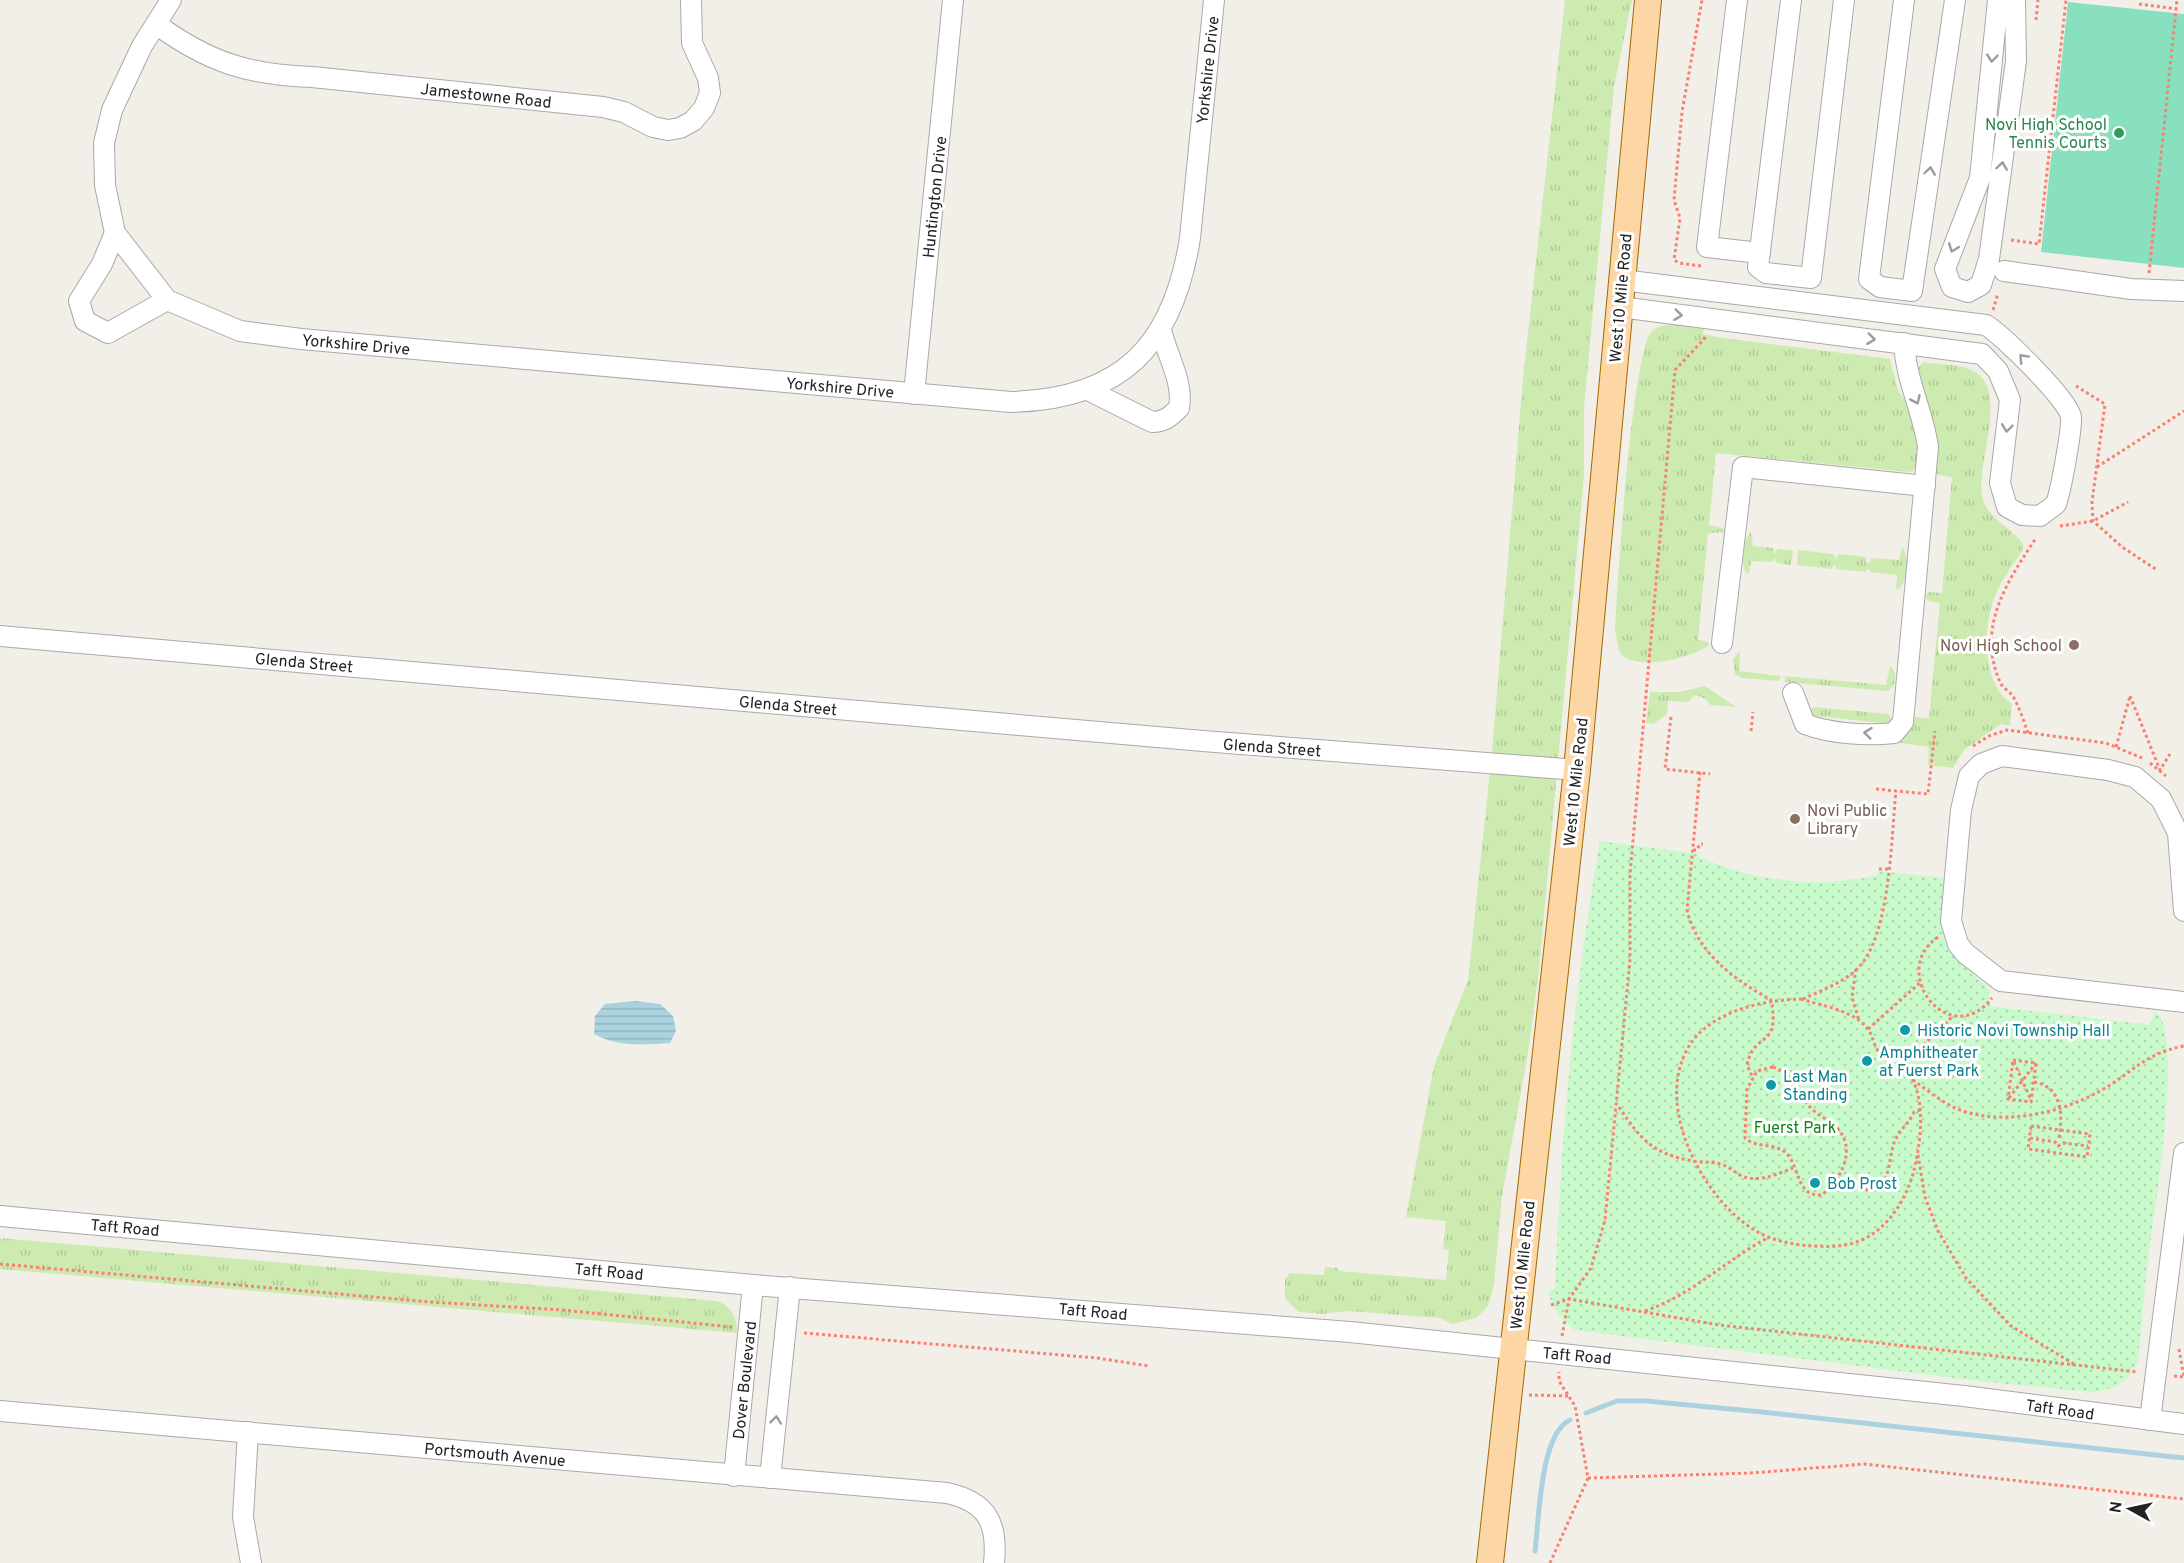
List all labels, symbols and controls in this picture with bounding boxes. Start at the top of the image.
street label: Yorkshire Drive [1193,15,1225,125]
one-way arrow [1986,54,1999,63]
street label: Jamestowne Road [419,80,552,114]
place label: Novi High School Tennis Courts [1985,116,2107,154]
marker: Novi High School Tennis Courts [2112,126,2126,140]
street label: Huntington Drive [920,135,952,259]
one-way arrow [1995,162,2007,171]
one-way arrow [1923,166,1935,175]
street label: West 10 Mile Road [1606,233,1638,363]
one-way arrow [1948,241,1960,252]
one-way arrow [1673,308,1683,320]
street label: Yorkshire Drive [301,331,411,361]
one-way arrow [1867,333,1876,345]
one-way arrow [2019,355,2030,365]
street label: Yorkshire Drive [785,374,895,404]
one-way arrow [1909,394,1921,405]
one-way arrow [2001,423,2014,432]
place label: Novi High School [1940,637,2062,657]
marker: Novi High School [2067,638,2081,652]
street label: Glenda Street [254,650,354,678]
street label: Glenda Street [738,693,838,721]
street label: West 10 Mile Road [1560,717,1594,848]
one-way arrow [1863,727,1872,740]
street label: Glenda Street [1222,736,1322,762]
place label: Novi Public Library [1807,802,1887,840]
marker: Novi Public Library [1788,812,1802,826]
place label: Historic Novi Township Hall [1917,1022,2110,1042]
marker: Historic Novi Township Hall [1898,1023,1912,1037]
place label: Amphitheater at Fuerst Park [1879,1044,1979,1082]
marker: Amphitheater at Fuerst Park [1860,1054,1874,1068]
place label: Last Man Standing [1783,1068,1848,1106]
marker: Last Man Standing [1764,1078,1778,1092]
park label: Fuerst Park [1754,1119,1836,1139]
place label: Bob Prost [1827,1175,1897,1195]
marker: Bob Prost [1808,1176,1822,1190]
street label: West 10 Mile Road [1507,1200,1541,1331]
street label: Taft Road [90,1216,160,1242]
street label: Taft Road [574,1260,644,1286]
street label: Taft Road [1058,1300,1128,1326]
street label: Dover Boulevard [730,1320,762,1440]
street label: Taft Road [1542,1344,1612,1370]
street label: Taft Road [2024,1396,2095,1426]
one-way arrow [769,1415,782,1425]
street label: Portsmouth Avenue [423,1440,566,1472]
north arrow [2100,1479,2160,1539]
text: N [2106,1500,2128,1514]

